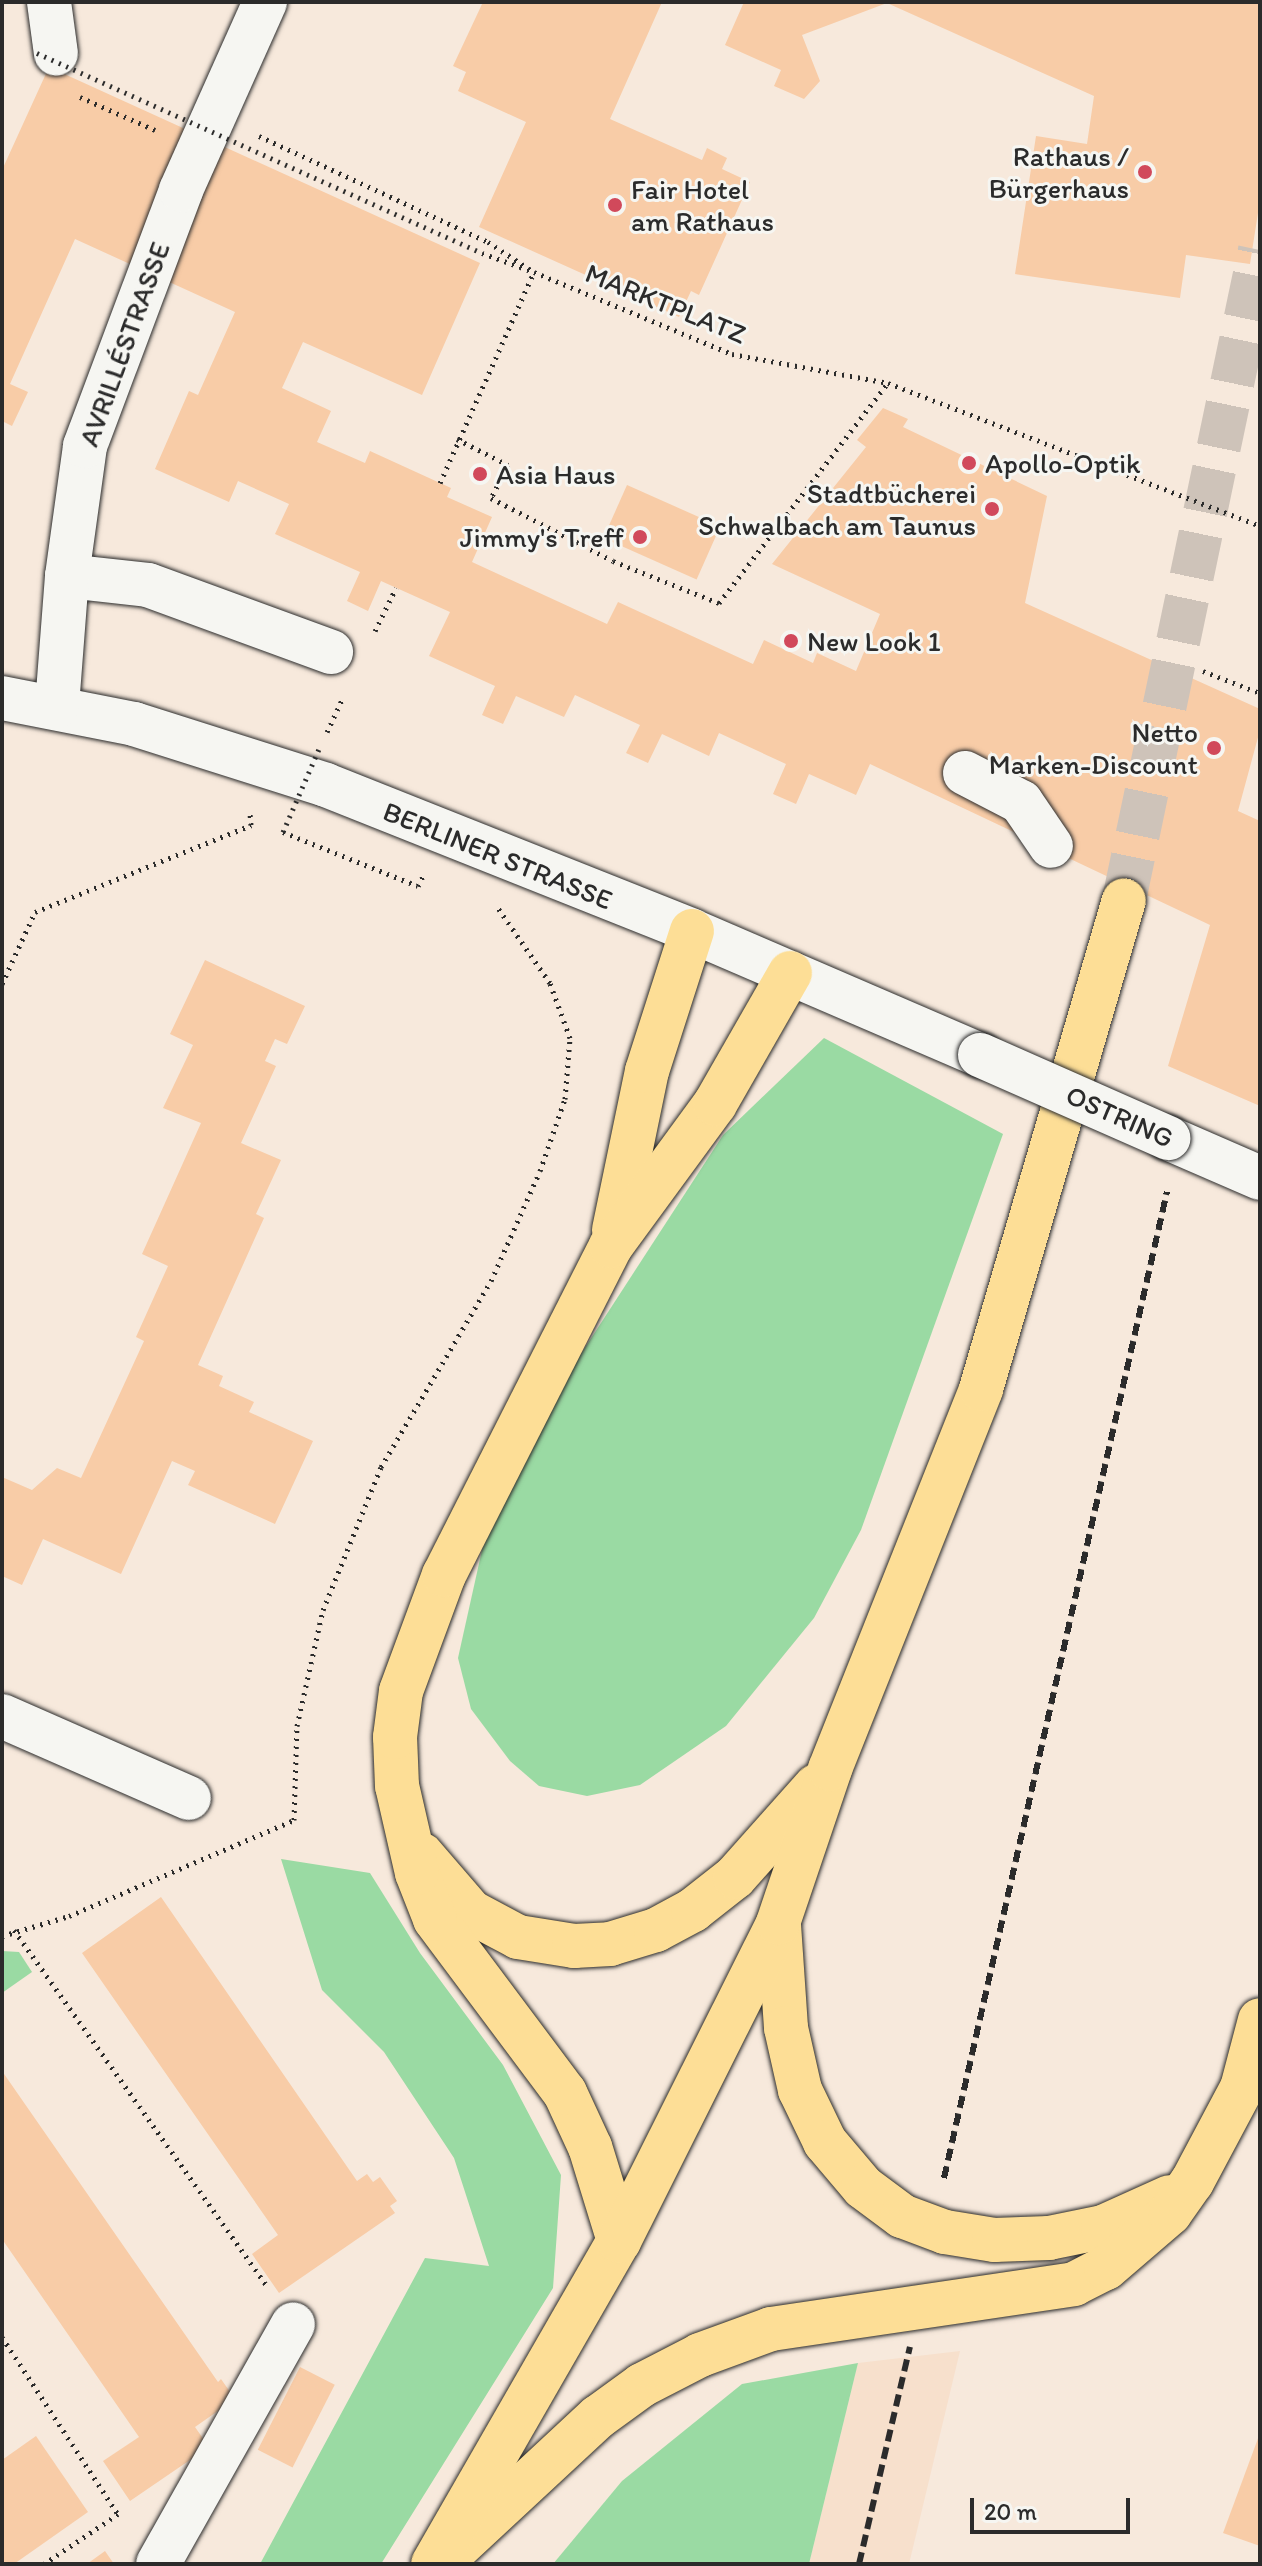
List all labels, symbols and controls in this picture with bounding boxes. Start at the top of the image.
place label: Rathaus / Bürgerhaus [989,139,1129,205]
marker: Rathaus / Bürgerhaus [1136,163,1154,181]
place label: Fair Hotel am Rathaus [631,172,774,238]
marker: Fair Hotel am Rathaus [606,196,624,214]
street label: AVRILLÉSTRASSE [71,237,177,451]
street label: MARKTPLATZ [581,255,751,351]
place label: Apollo-Optik [985,446,1141,480]
marker: Apollo-Optik [960,454,978,472]
place label: Asia Haus [496,457,615,491]
marker: Asia Haus [471,465,489,483]
place label: Stadtbücherei Schwalbach am Taunus [697,476,976,542]
marker: Stadtbücherei Schwalbach am Taunus [983,500,1001,518]
place label: Jimmy's Treff [461,520,624,554]
marker: Jimmy's Treff [631,528,649,546]
place label: New Look 1 [807,624,941,658]
marker: New Look 1 [782,632,800,650]
place label: Netto Marken-Discount [989,715,1198,781]
marker: Netto Marken-Discount [1205,739,1223,757]
street label: BERLINER STRASSE [379,794,617,916]
street label: OSTRING [1061,1077,1179,1155]
scale bar [974,2482,1134,2532]
text: 20 m [984,2497,1037,2526]

